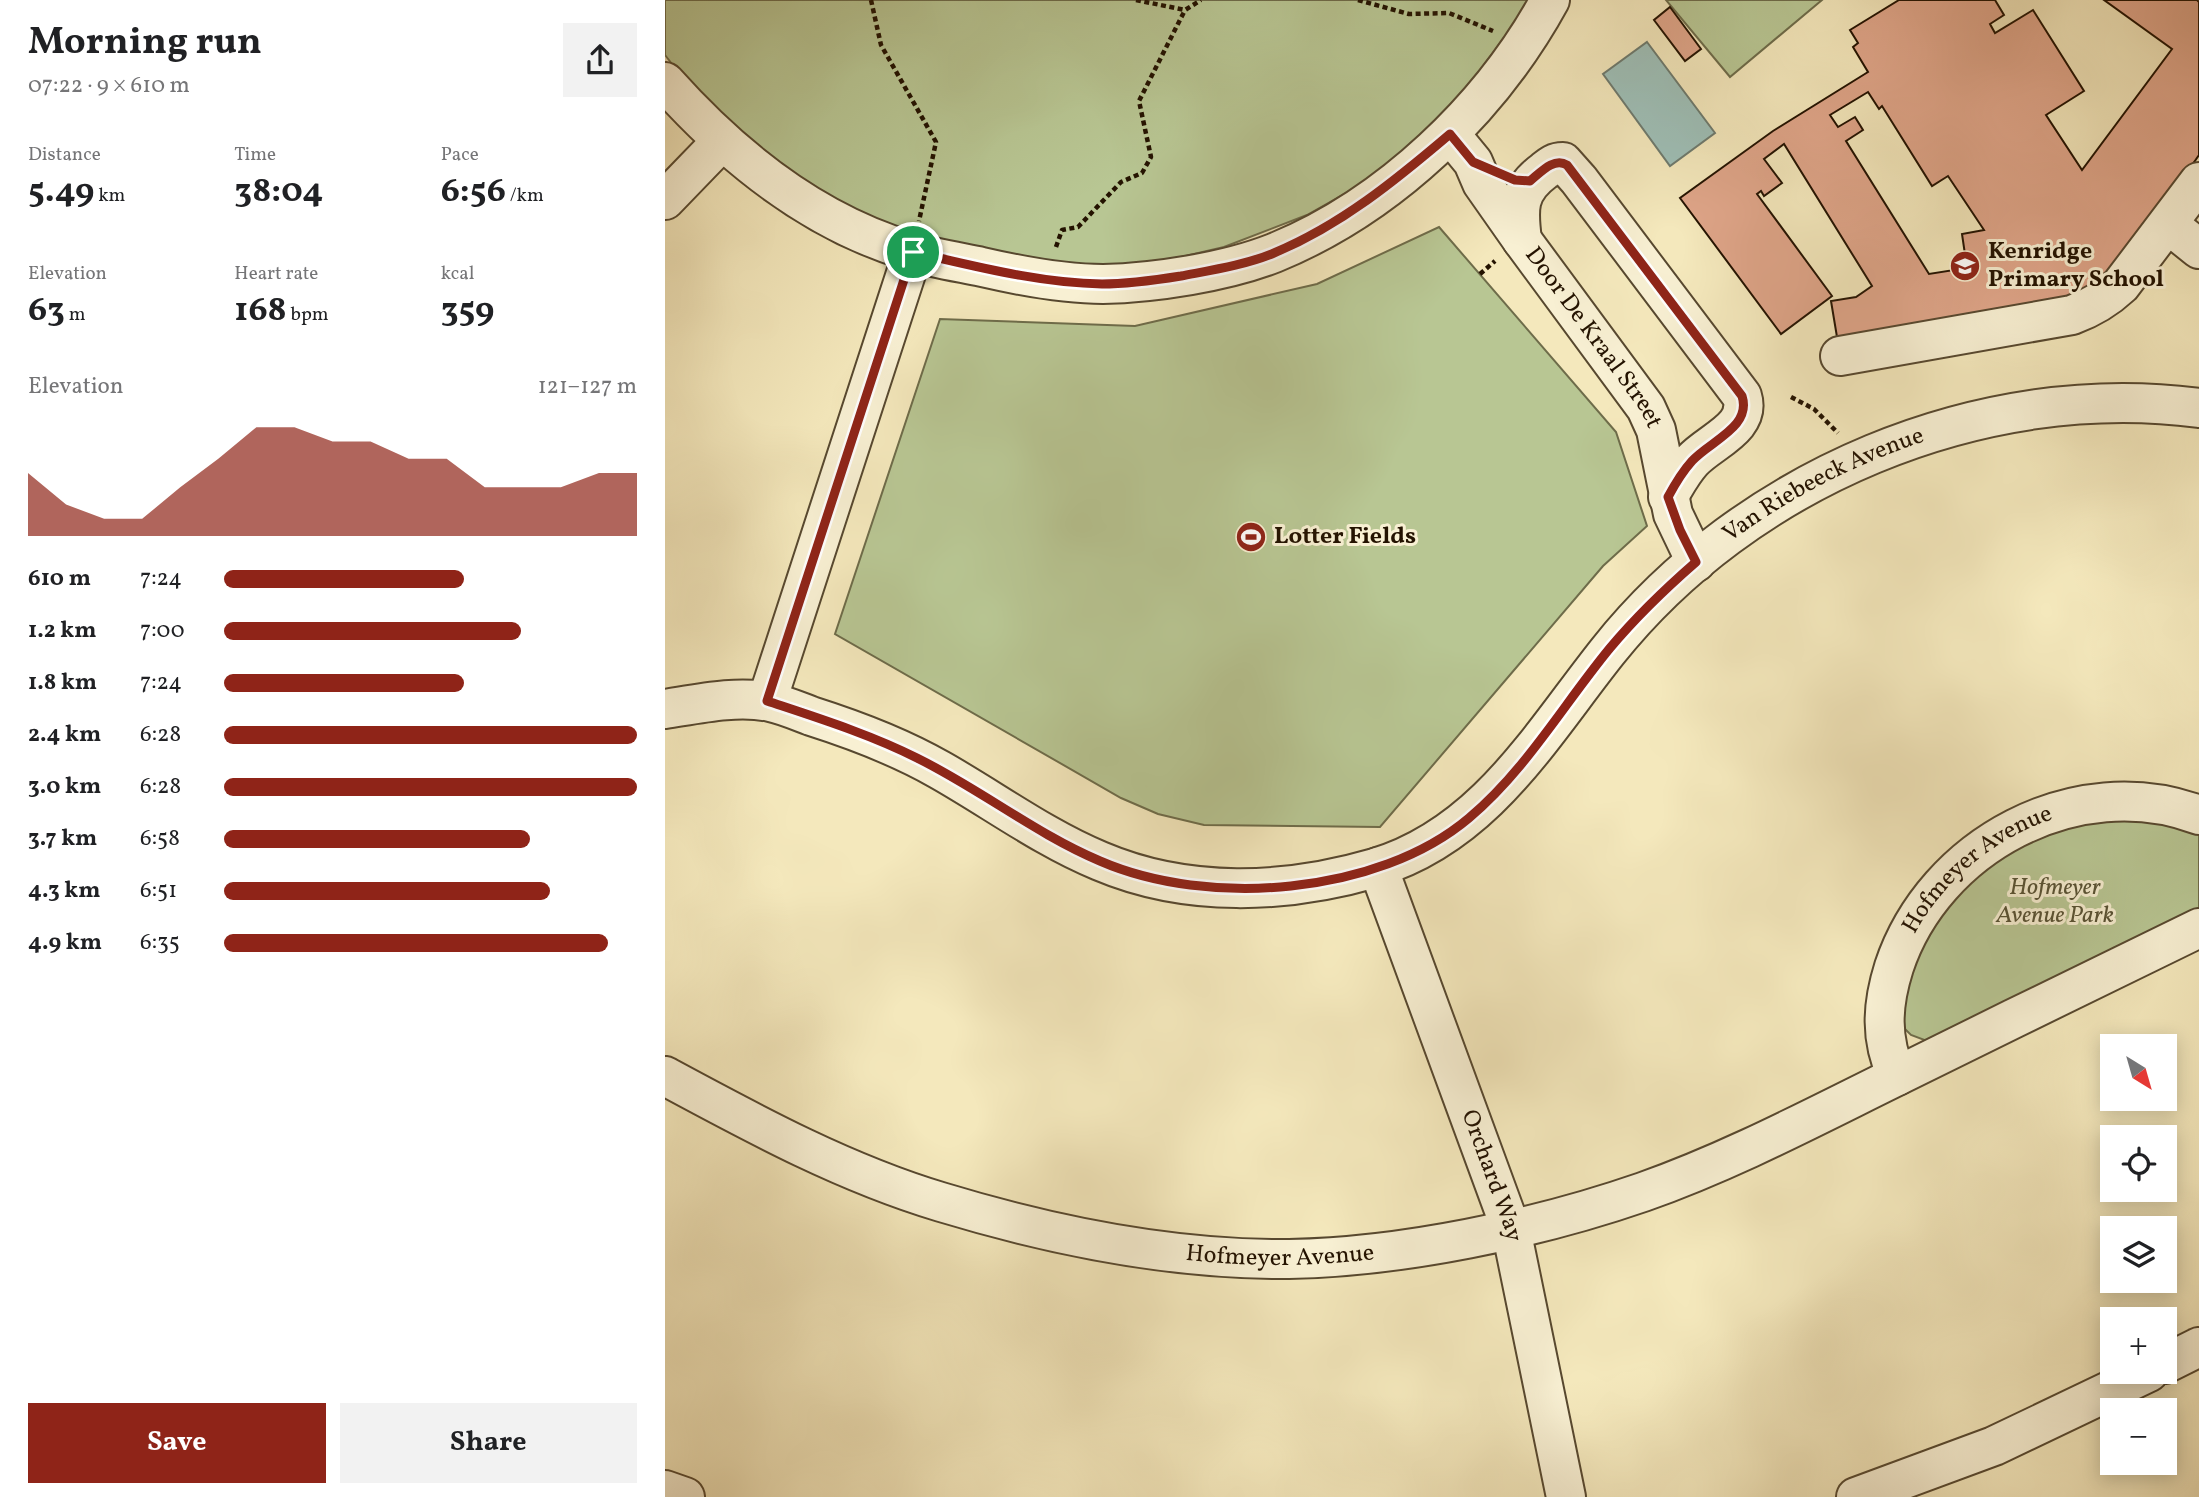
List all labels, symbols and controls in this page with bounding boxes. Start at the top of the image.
text: Morning run [28,17,262,70]
button: share [563,23,637,97]
text: 07:22 · 9 × 610 m [28,70,190,102]
text: Distance [28,142,101,168]
text: Time [234,142,276,168]
text: Pace [441,142,479,168]
text: 5.49 [28,168,94,216]
text: 38:04 [234,168,323,216]
text: 6:56 [441,168,506,216]
text: km [94,183,125,209]
text: /km [506,183,544,209]
pin [883,222,943,282]
icon: arrive [894,233,932,271]
place label: Kenridge Primary School [1988,235,2164,297]
street label: Door De Kraal Street [1516,240,1670,434]
school or university icon: Kenridge Primary School [1948,249,1982,283]
text: Elevation [28,261,107,287]
text: Heart rate [234,261,318,287]
text: kcal [441,261,474,287]
text: 63 [28,287,65,335]
text: 168 [234,287,287,335]
text: 359 [441,287,494,335]
text: m [65,302,85,328]
text: bpm [287,302,329,328]
text: Elevation [28,371,124,403]
text: 121–127 m [538,371,637,403]
street label: Van Riebeeck Avenue [1716,419,1929,551]
sports icon: Lotter Fields [1234,520,1268,554]
place label: Lotter Fields [1274,520,1416,554]
text: 610 m [28,563,91,595]
text: 7:24 [140,563,182,595]
text: 1.2 km [28,615,97,647]
text: 7:00 [140,615,185,647]
text: 1.8 km [28,667,97,699]
text: 7:24 [140,667,182,699]
text: 2.4 km [28,719,101,751]
text: 6:28 [140,719,181,751]
text: 3.0 km [28,771,101,803]
text: 6:28 [140,771,181,803]
street label: Hofmeyer Avenue [1894,797,2057,940]
text: 3.7 km [28,823,97,855]
text: 6:58 [140,823,180,855]
park label: Hofmeyer Avenue Park [1995,871,2114,933]
text: 4.3 km [28,875,101,907]
text: 6:51 [140,875,177,907]
text: 4.9 km [28,927,102,959]
text: 6:35 [140,927,180,959]
north arrow [2100,1034,2177,1111]
map controls [2100,1034,2177,1475]
street label: Orchard Way [1452,1105,1530,1245]
button: locate [2100,1125,2177,1202]
button: layers [2100,1216,2177,1293]
street label: Hofmeyer Avenue [1184,1236,1376,1276]
button: + [2100,1307,2177,1384]
button: − [2100,1398,2177,1475]
button: Save [28,1403,326,1483]
button: Share [340,1403,637,1483]

